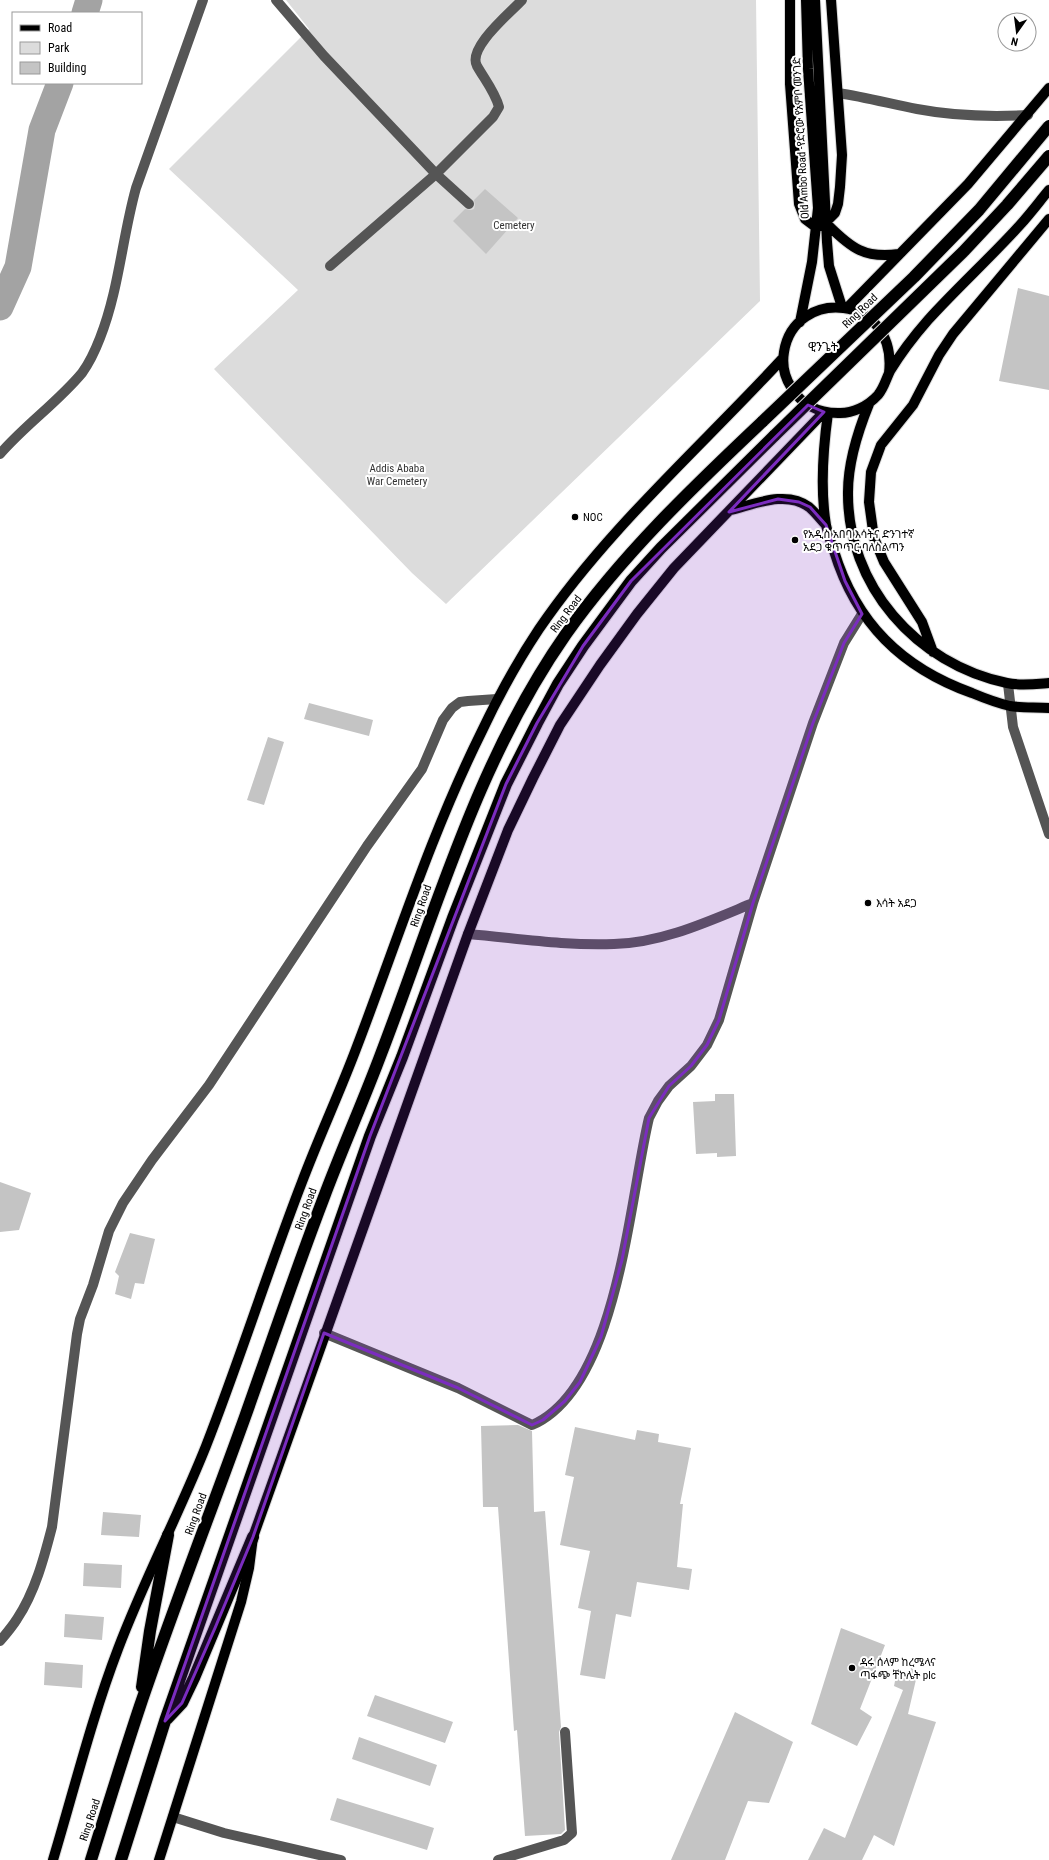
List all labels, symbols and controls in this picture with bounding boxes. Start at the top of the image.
legend [12,12,142,84]
north arrow [997,12,1037,52]
text: Road [48,21,72,35]
text: N [1010,34,1020,48]
text: Park [48,41,70,55]
street label: Old Ambo Road -የድሮው የአምቦ መንገድ [790,57,812,219]
text: Building [48,61,86,75]
park label: Cemetery [493,219,535,232]
street label: Ring Road [840,291,880,331]
district label: ዊንጌት [808,340,839,354]
park label: Addis Ababa War Cemetery [367,462,428,488]
place label: NOC [583,511,603,524]
marker: NOC [570,512,580,522]
place label: የአዲስ አበባ እሳትና ድንገተኛ አደጋ ቁጥጥር ባለስልጣን [803,528,914,554]
marker: የአዲስ አበባ እሳትና ድንገተኛ አደጋ ቁጥጥር ባለስልጣን [790,535,800,545]
street label: Ring Road [548,593,584,635]
street label: Ring Road [408,883,434,929]
place label: እሳት አደጋ [876,897,917,910]
marker: እሳት አደጋ [863,898,873,908]
street label: Ring Road [292,1186,320,1232]
street label: Ring Road [182,1491,210,1537]
place label: ዳሩ ሰላም ከረሜላና ጣፋጭ ቸኮሌት plc [860,1656,936,1682]
marker: ዳሩ ሰላም ከረሜላና ጣፋጭ ቸኮሌት plc [847,1663,857,1673]
street label: Ring Road [77,1797,103,1843]

